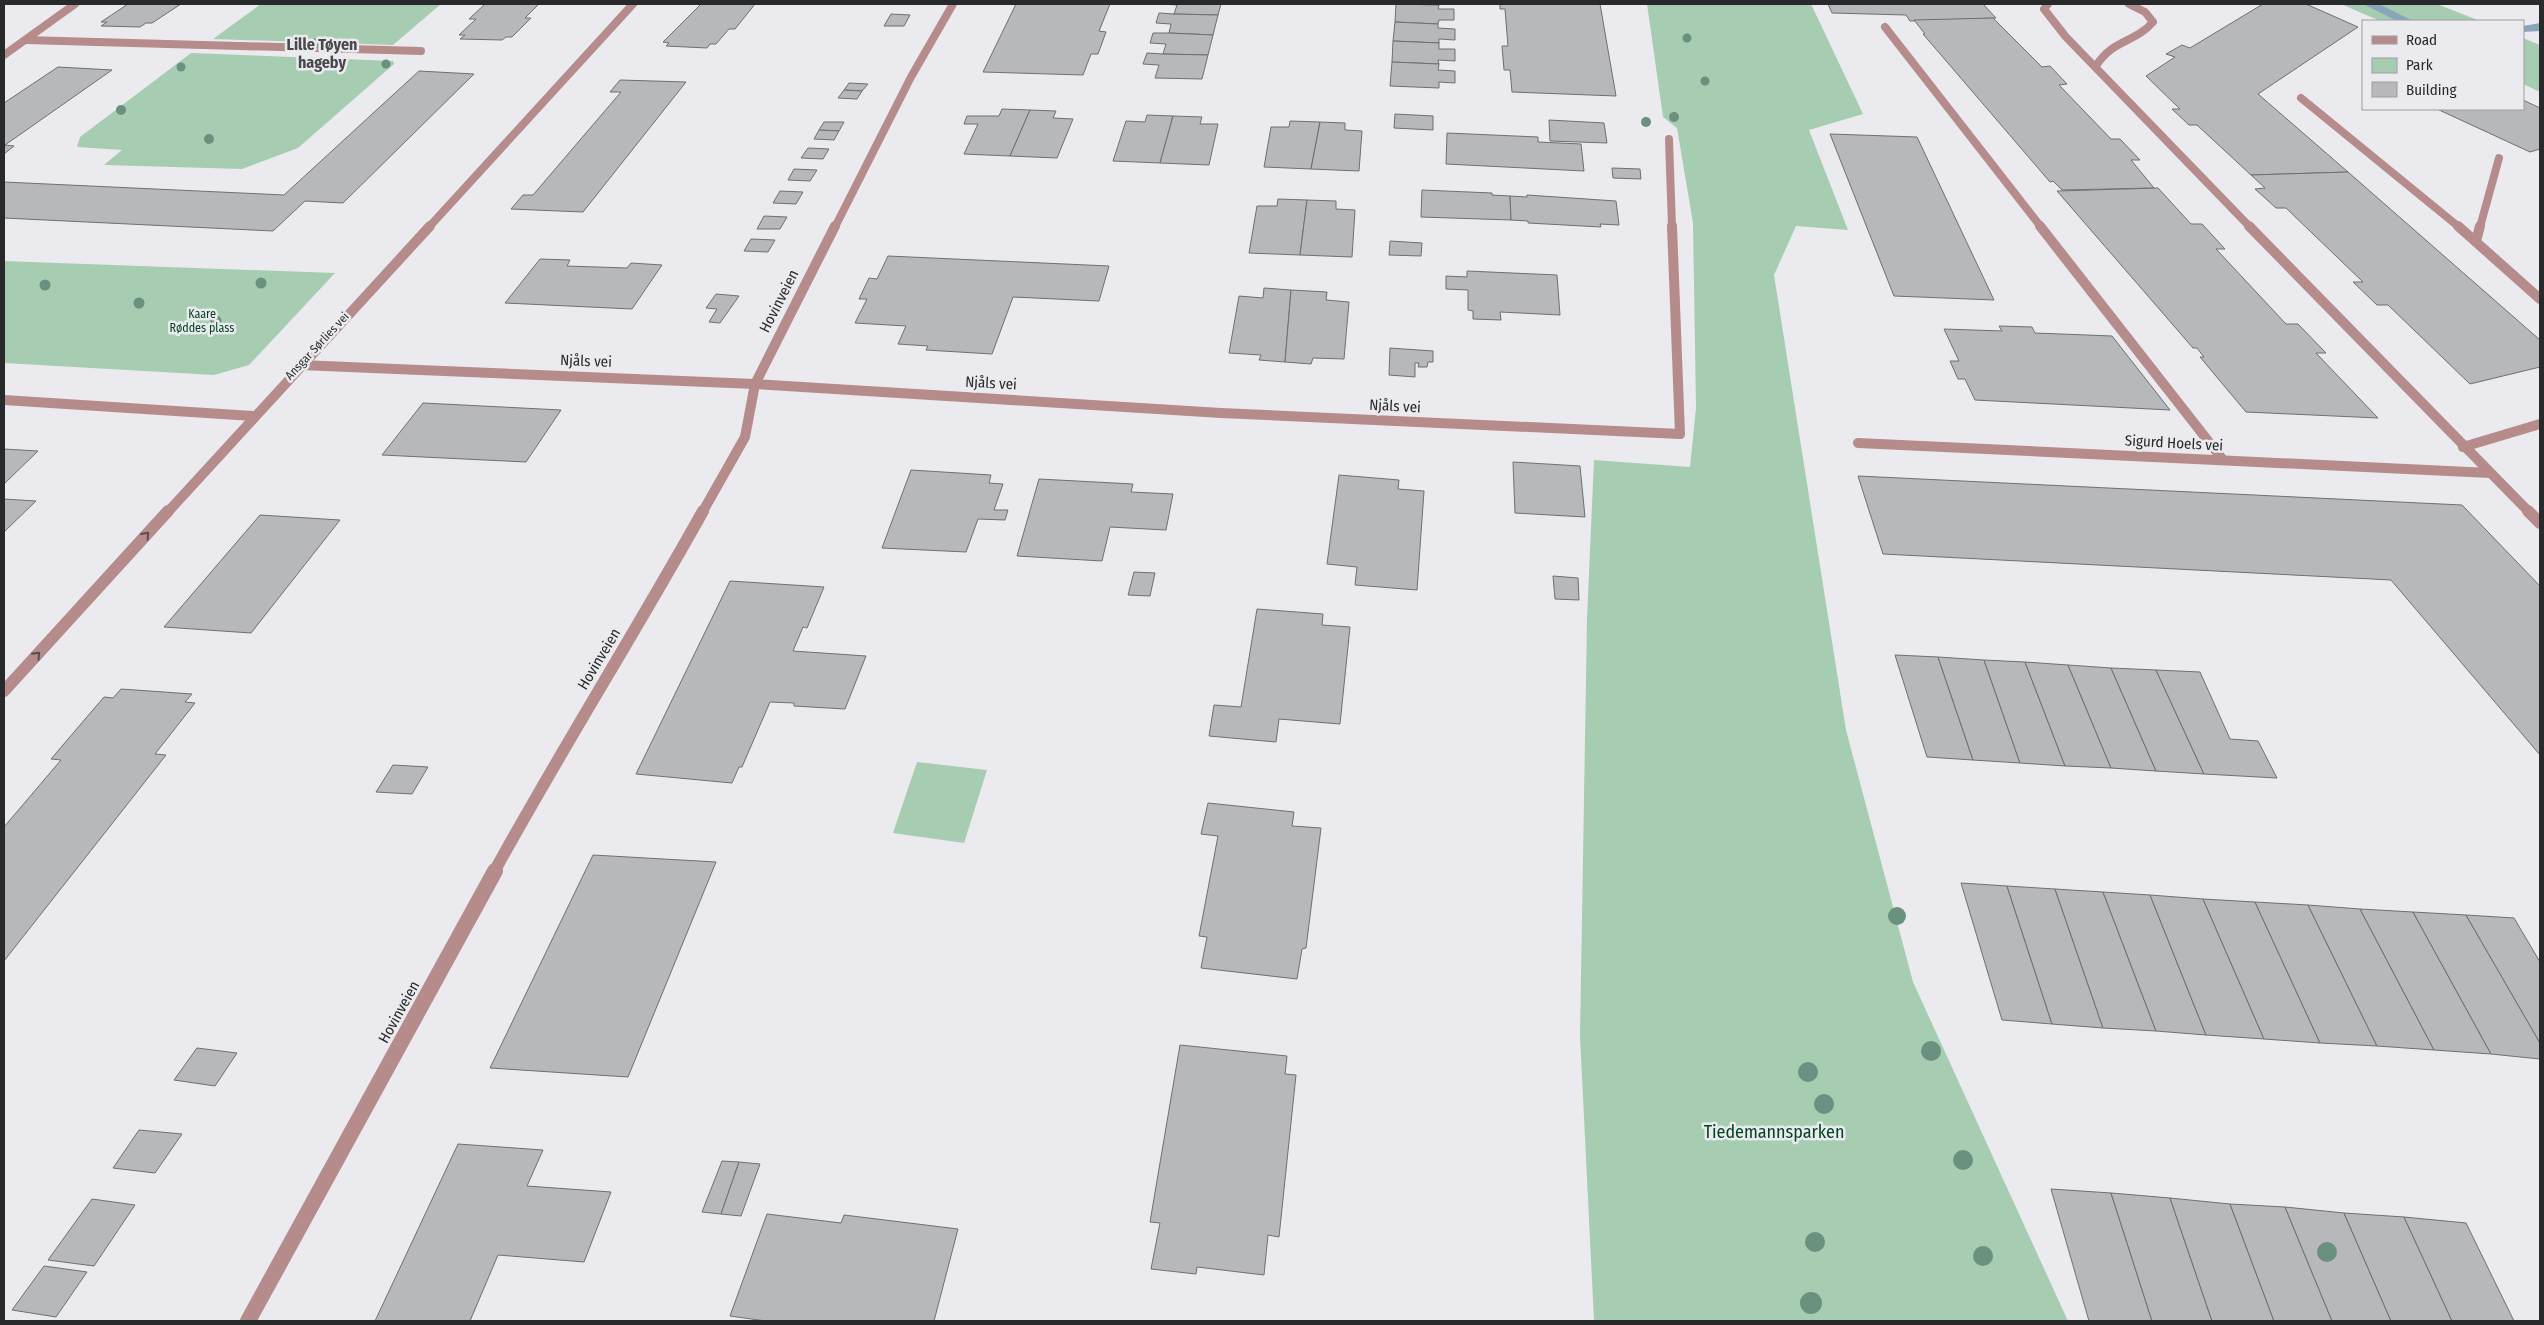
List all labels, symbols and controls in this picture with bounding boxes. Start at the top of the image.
legend [2362,20,2524,110]
text: Road [2406,31,2437,49]
district label: Lille Tøyen hageby [286,35,358,72]
text: Park [2406,56,2433,74]
text: Building [2406,81,2457,99]
street label: Hovinveien [755,266,803,336]
park label: Kaare Røddes plass [170,307,234,335]
street label: Ansgar Sørlies vei [282,309,352,383]
street label: Njåls vei [560,351,612,371]
street label: Njåls vei [965,373,1017,393]
street label: Njåls vei [1369,396,1421,416]
street label: Sigurd Hoels vei [2124,431,2224,455]
one-way arrow [140,531,149,540]
street label: Hovinveien [574,625,624,693]
one-way arrow [31,651,40,660]
street label: Hovinveien [375,978,423,1046]
park label: Tiedemannsparken [1704,1121,1844,1143]

